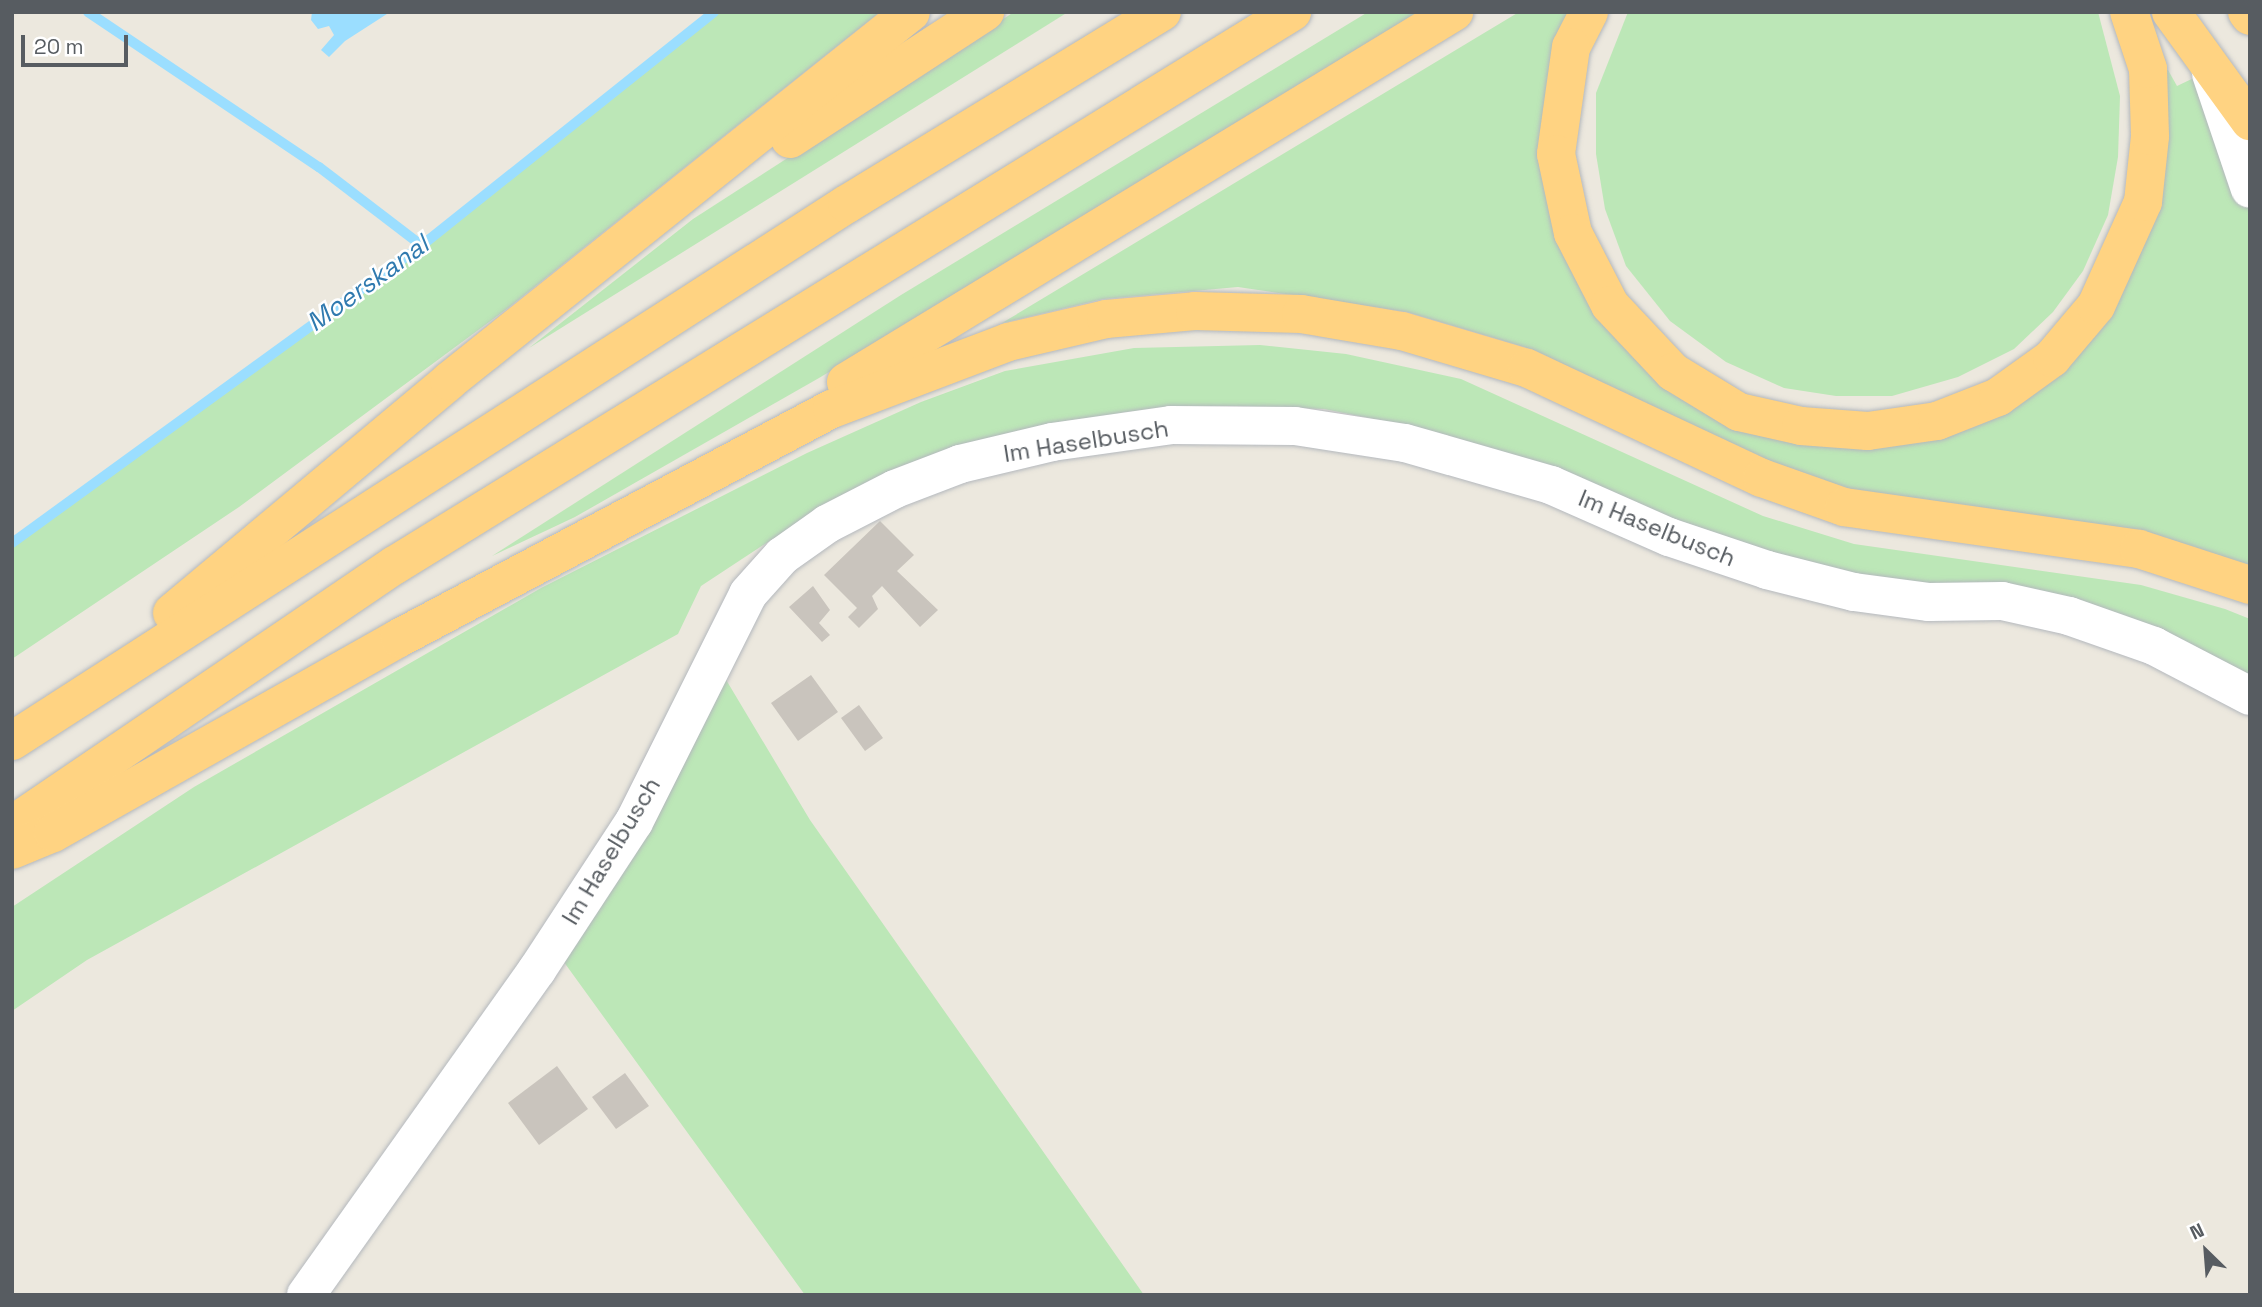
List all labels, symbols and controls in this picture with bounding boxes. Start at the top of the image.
scale bar [24,21,131,65]
text: 20 m [34,33,84,60]
water label: Moerskanal [301,229,435,339]
street label: Im Haselbusch [1001,414,1171,468]
street label: Im Haselbusch [1574,483,1740,573]
street label: Im Haselbusch [556,772,666,930]
north arrow [2171,1216,2241,1286]
text: N [2186,1217,2208,1246]

